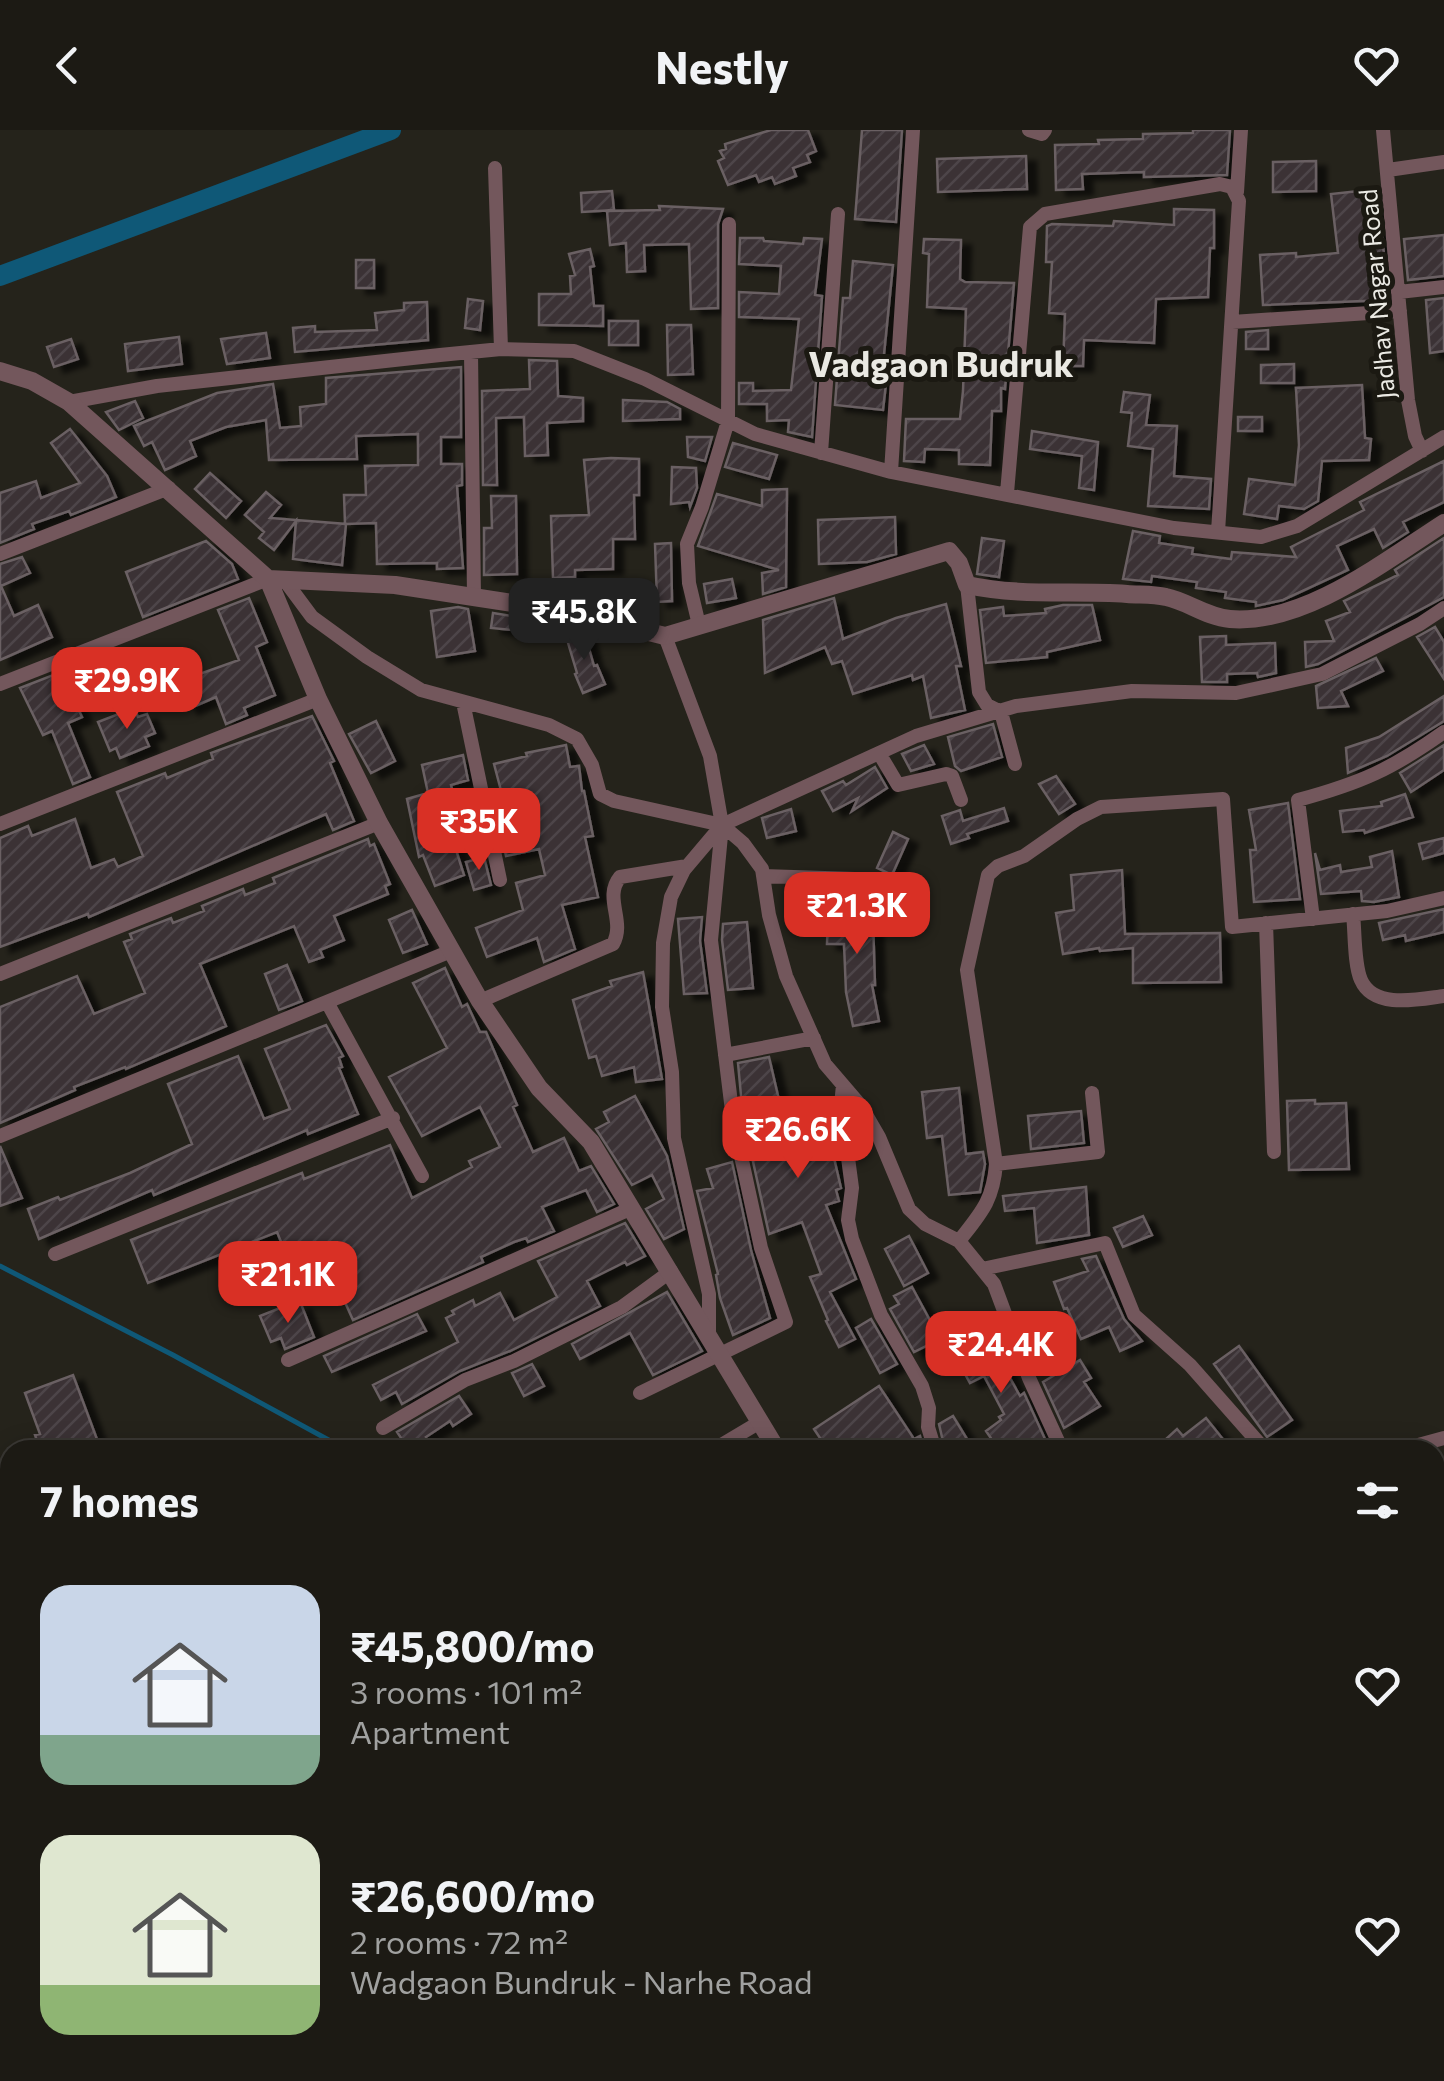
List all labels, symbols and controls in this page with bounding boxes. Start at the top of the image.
icon: back [40,38,95,93]
text: Nestly [655,38,789,93]
icon: heart [1349,38,1404,93]
street label: Jadhav Nagar Road [1352,188,1400,401]
district label: Vadgaon Budruk [808,341,1074,384]
pin: ₹45.8K [503,578,665,663]
text: ₹45.8K [531,590,637,630]
pin: ₹29.9K [46,647,208,732]
text: ₹29.9K [73,659,181,699]
pin: ₹35K [420,788,538,873]
text: ₹35K [439,800,519,840]
pin: ₹21.3K [776,872,938,957]
text: ₹21.3K [806,884,908,924]
pin: ₹26.6K [717,1096,879,1181]
text: ₹26.6K [744,1108,852,1148]
pin: ₹21.1K [207,1241,369,1326]
text: ₹21.1K [240,1253,336,1293]
pin: ₹24.4K [920,1311,1082,1396]
text: ₹24.4K [947,1323,1055,1363]
icon: filters [1350,1473,1405,1528]
text: 7 homes [40,1474,199,1526]
text: ₹45,800/mo [350,1619,595,1671]
icon: home [120,1625,240,1745]
icon: heart [1350,1658,1405,1713]
text: 3 rooms · 101 m² [350,1671,582,1711]
text: Apartment [350,1711,510,1751]
text: ₹26,600/mo [350,1869,595,1921]
icon: home [120,1875,240,1995]
icon: heart [1350,1908,1405,1963]
text: 2 rooms · 72 m² [350,1921,568,1961]
text: Wadgaon Bundruk - Narhe Road [350,1961,812,2001]

